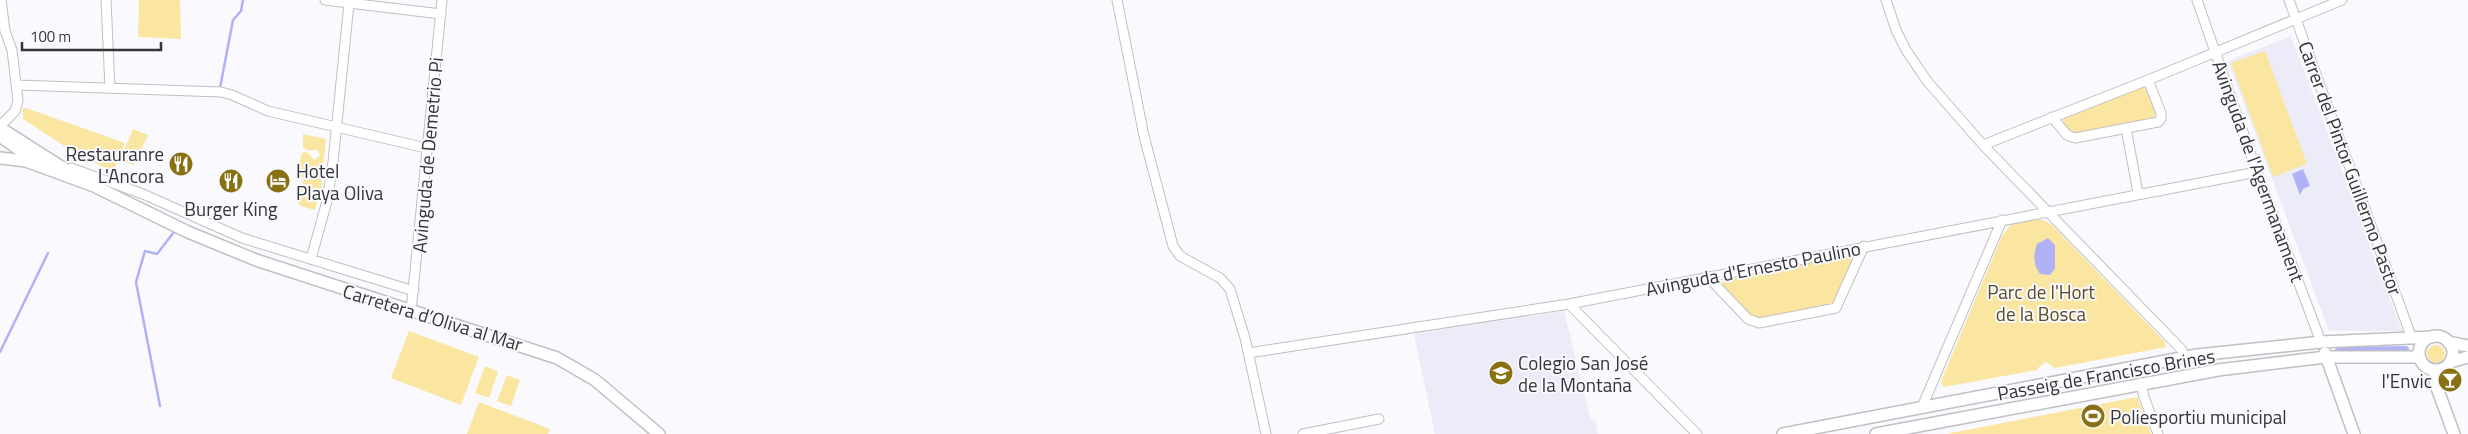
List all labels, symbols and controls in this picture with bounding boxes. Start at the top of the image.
scale bar [22,20,161,52]
text: 100 m [30,25,71,48]
street label: Carrer del Pintor Guillermo Pastor [2292,37,2411,299]
street label: Avinguda de Demetrio Pi [404,56,450,254]
street label: Avinguda de l'Agermanament [2205,56,2313,286]
place label: Restauranre L'Ancora [65,139,164,190]
restaurant icon: Restauranre L'Ancora [168,151,194,177]
place label: Hotel Playa Oliva [296,156,384,207]
restaurant icon: Burger King [218,168,244,194]
hotel icon: Hotel Playa Oliva [265,168,291,194]
place label: Burger King [184,194,278,223]
street label: Avinguda d'Ernesto Paulino [1643,233,1863,303]
street label: Carretera d’Oliva al Mar [339,276,527,358]
park label: Parc de l'Hort de la Bosca [1987,277,2095,328]
street label: Passeig de Francisco Brines [1995,341,2217,407]
place label: Colegio San José de la Montaña [1518,348,1648,399]
school or university icon: Colegio San José de la Montaña [1488,360,1514,386]
place label: l'Envic [2381,366,2432,395]
bar icon: l'Envic [2437,367,2463,393]
place label: Poliesportiu municipal [2110,402,2287,431]
sports icon: Poliesportiu municipal [2080,403,2106,429]

